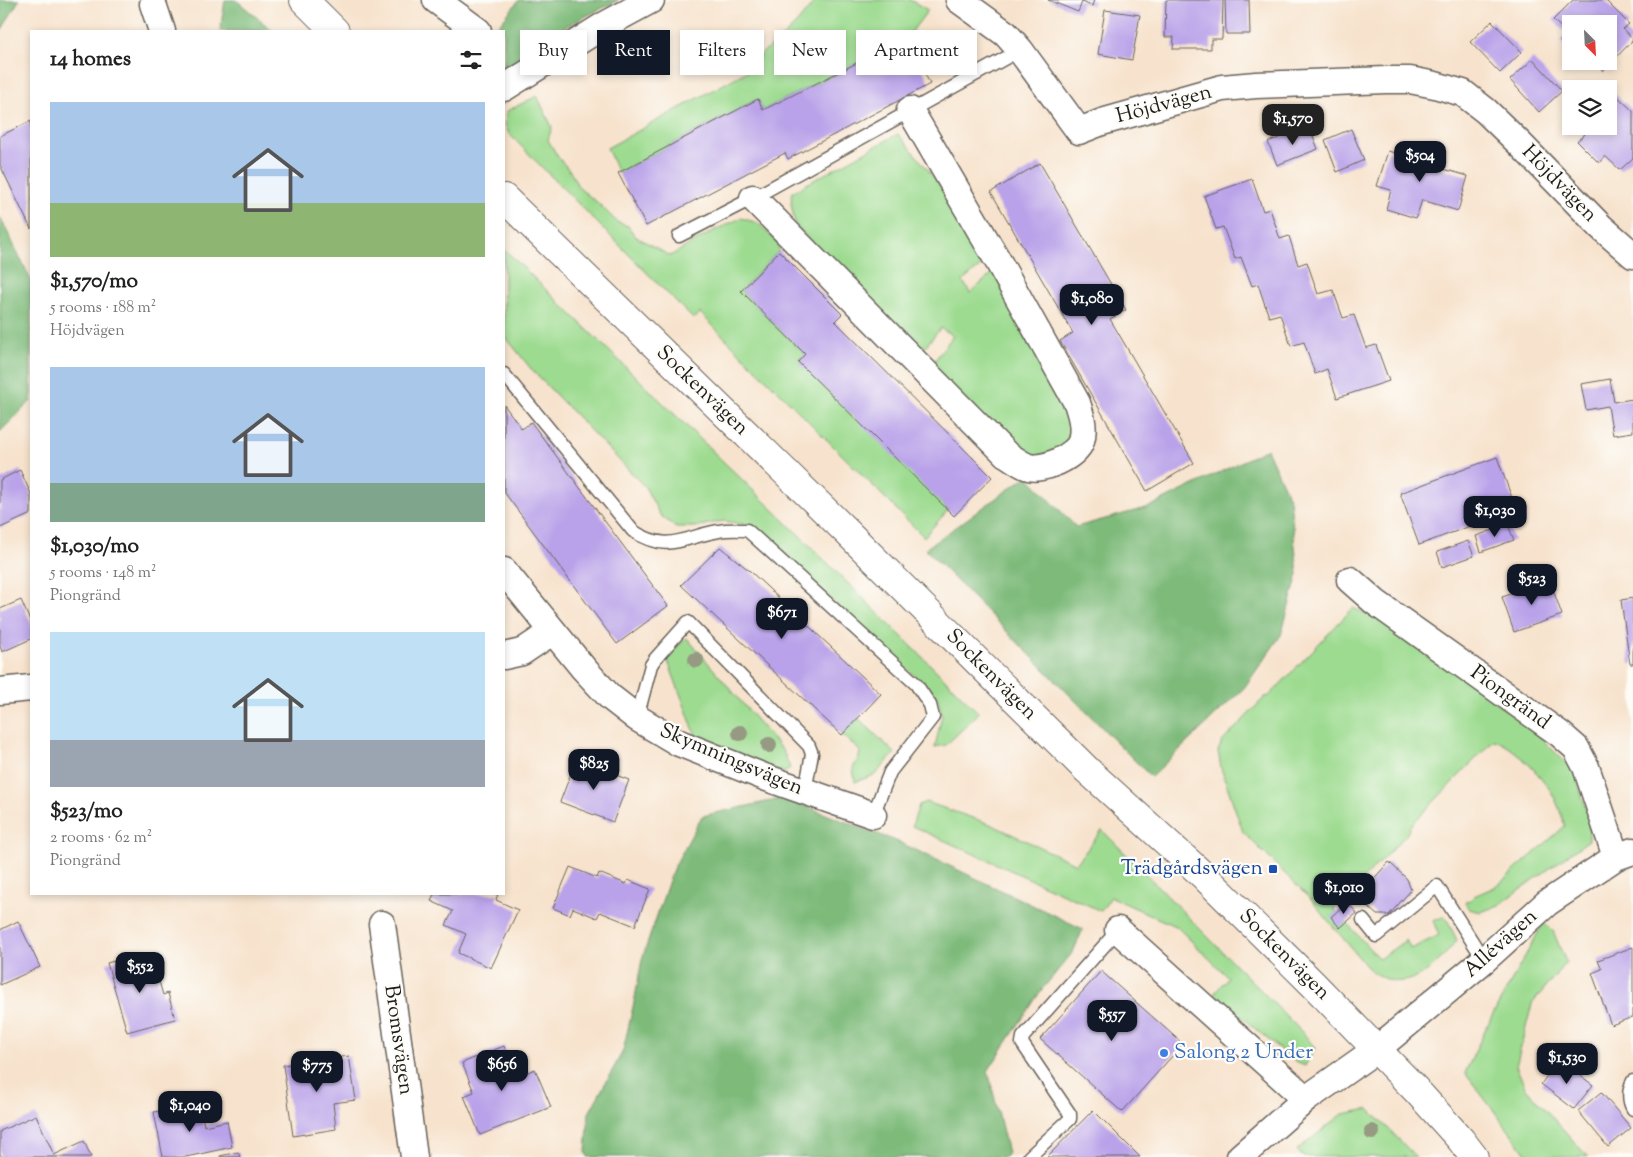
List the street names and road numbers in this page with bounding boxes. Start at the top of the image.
street label: Höjdvägen [1113,78,1215,132]
street label: Höjdvägen [1514,138,1604,230]
street label: Sockenvägen [649,339,755,443]
street label: Sockenvägen [938,622,1044,728]
street label: Piongränd [1464,659,1557,738]
street label: Skymningsvägen [655,716,807,804]
street label: Sockenvägen [1231,902,1337,1008]
street label: Allévägen [1457,902,1545,986]
street label: Bromsvägen [375,983,421,1097]

